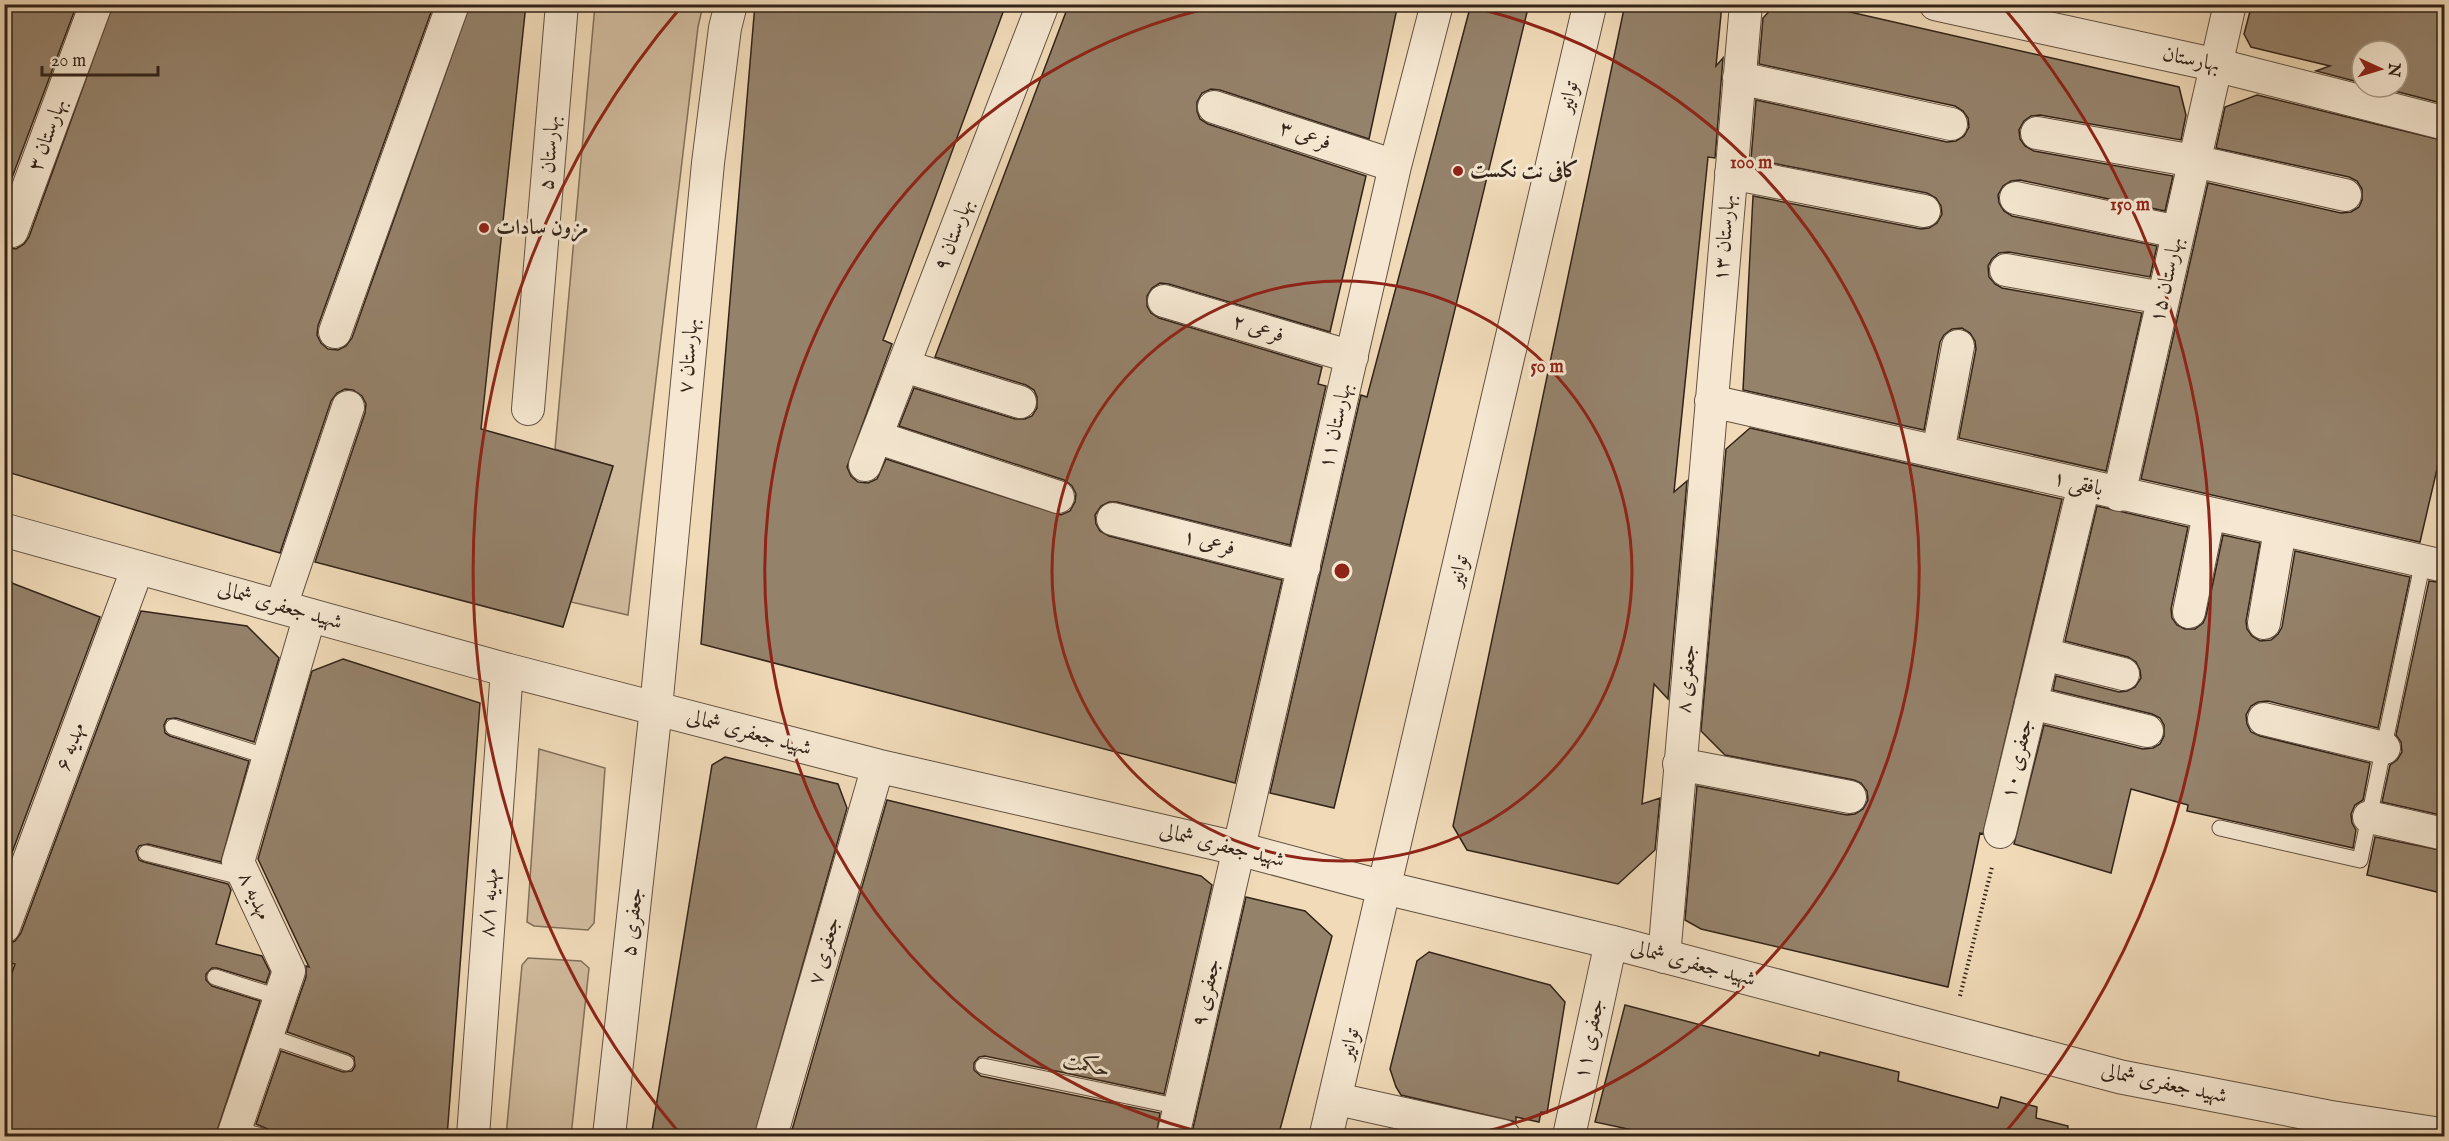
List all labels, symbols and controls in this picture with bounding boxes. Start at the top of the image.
scale bar [42,39,158,77]
north arrow [2350,39,2410,99]
street label: بهارستان [2160,41,2222,79]
text: 20 m [51,50,86,73]
text: N [2382,61,2403,78]
street label: توانیر [1552,78,1586,117]
street label: بهارستان ۳ [22,95,74,175]
street label: بهارستان ۵ [533,114,567,192]
street label: فرعی ۳ [1276,115,1334,157]
text: 100 m [1730,152,1772,175]
place label: کافی نت نکست [1470,158,1579,185]
marker: کافی نت نکست [1451,164,1465,178]
street label: بهارستان ۱۳ [1708,193,1742,283]
text: 150 m [2110,194,2150,217]
street label: بهارستان ۹ [928,195,980,275]
place label: مزون سادات [496,215,588,242]
marker: مزون سادات [477,221,491,235]
street label: بهارستان ۱۵ [2144,234,2190,326]
street label: فرعی ۲ [1229,308,1287,350]
street label: بهارستان ۷ [672,317,706,395]
text: 50 m [1530,356,1564,379]
street label: بهارستان ۱۱ [1313,380,1359,472]
street label: بافقی ۱ [2050,465,2106,503]
street label: فرعی ۱ [1180,524,1238,562]
street label: توانیر [1442,552,1476,591]
centre of rings [1332,561,1352,581]
street label: شهید جعفری شمالی [215,575,345,637]
street label: جعفری ۸ [1671,643,1703,715]
street label: شهید جعفری شمالی [684,703,814,763]
street label: جعفری ۱۰ [1996,716,2040,802]
street label: مهدیه ۶ [50,719,92,775]
street label: شهید جعفری شمالی [1157,817,1287,875]
street label: مهدیه ۸ [231,868,277,924]
street label: مهدیه ۸/۱ [474,868,506,938]
street label: جعفری ۵ [616,886,650,958]
street label: جعفری ۷ [802,914,848,988]
street label: شهید جعفری شمالی [1628,934,1758,994]
street label: جعفری ۹ [1186,956,1228,1030]
street label: جعفری ۱۱ [1568,996,1612,1082]
street label: توانیر [1333,1025,1367,1064]
street label: حکمت [1060,1048,1112,1084]
street label: شهید جعفری شمالی [2098,1057,2230,1111]

